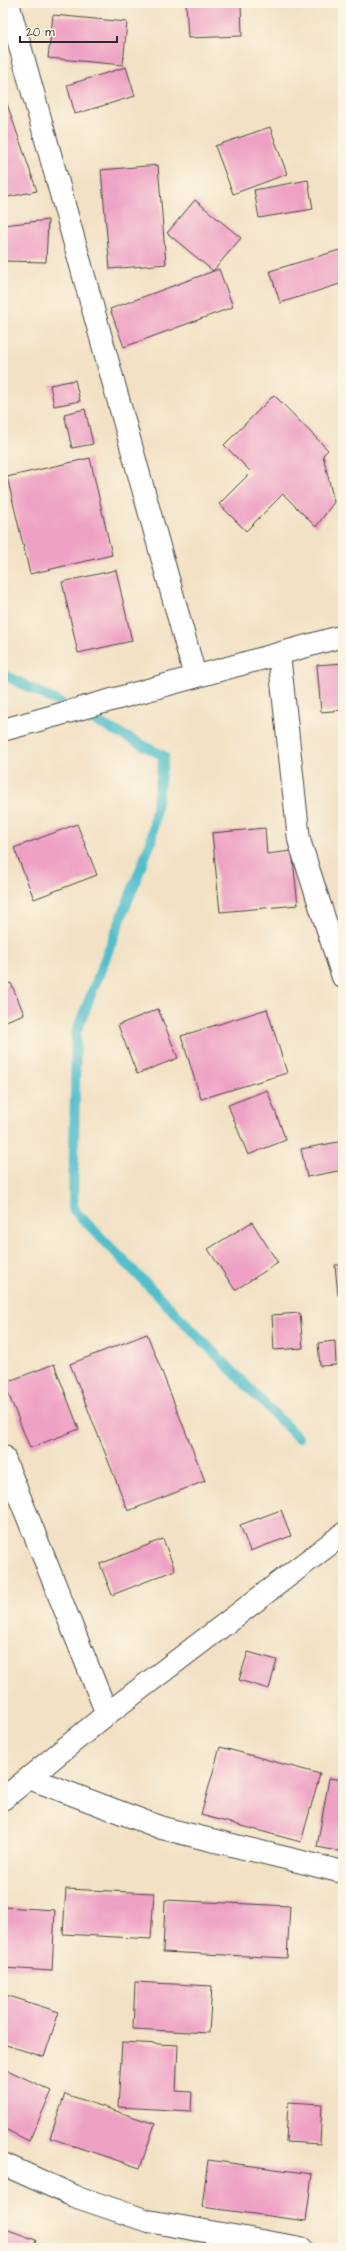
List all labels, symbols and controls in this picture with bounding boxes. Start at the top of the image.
scale bar [20,18,117,44]
text: 20 m [26,24,55,41]

